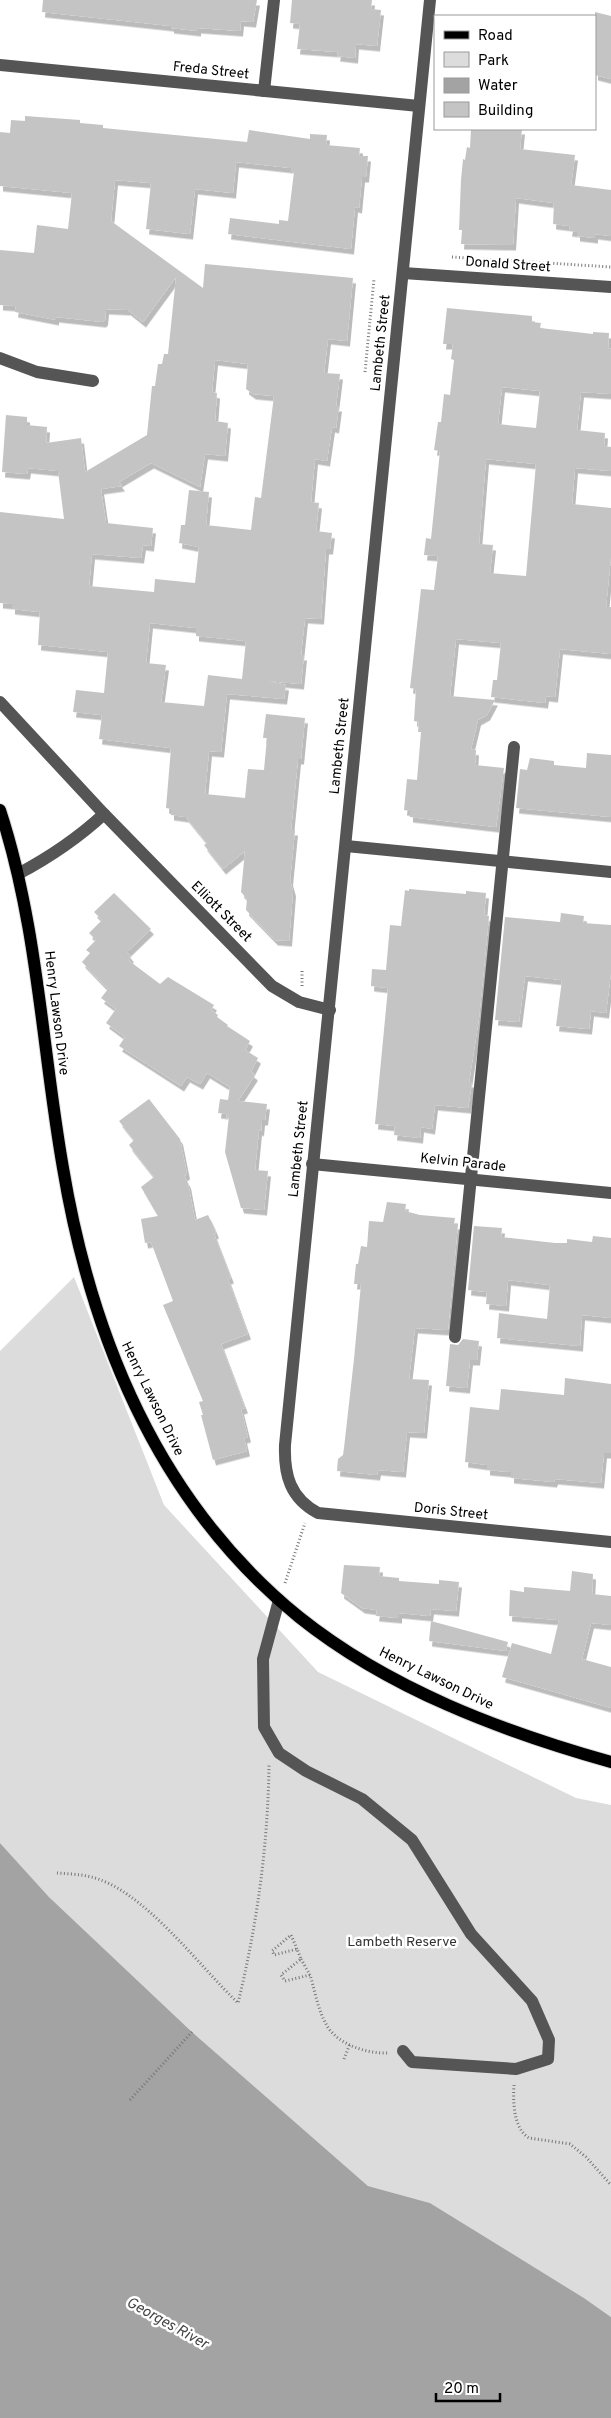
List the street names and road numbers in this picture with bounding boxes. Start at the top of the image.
street label: Freda Street [172,59,250,83]
street label: Donald Street [465,254,551,276]
street label: Lambeth Street [367,294,395,392]
street label: Lambeth Street [326,697,354,795]
street label: Elliott Street [187,878,255,946]
street label: Henry Lawson Drive [40,950,72,1076]
street label: Lambeth Street [285,1100,313,1198]
street label: Kelvin Parade [419,1150,507,1176]
street label: Henry Lawson Drive [117,1339,187,1459]
street label: Doris Street [413,1500,489,1524]
street label: Henry Lawson Drive [376,1644,496,1714]

